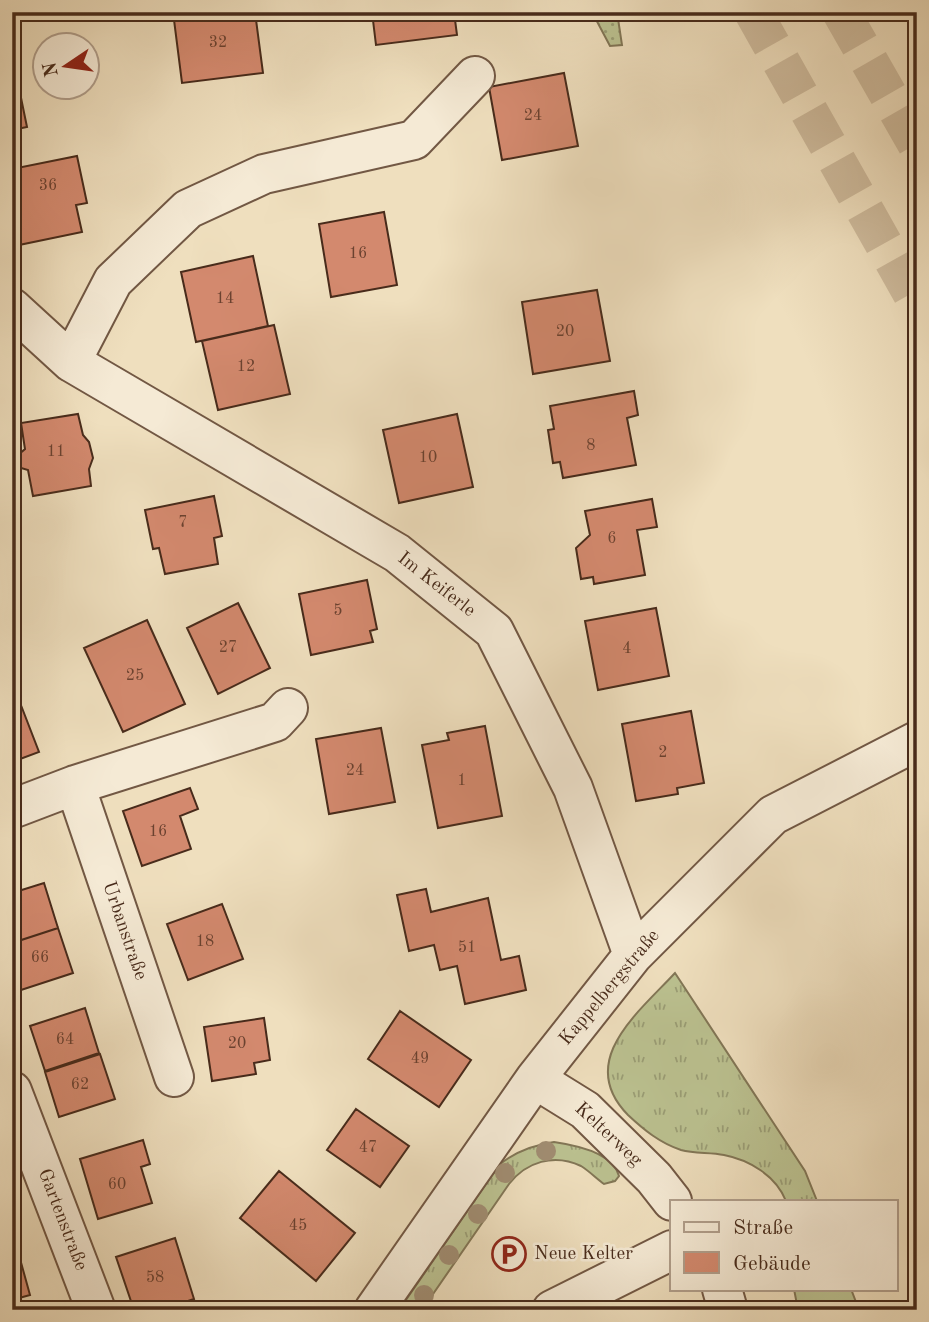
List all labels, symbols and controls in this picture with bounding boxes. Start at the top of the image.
north arrow [32,32,102,102]
house number: 32 [209,35,227,51]
text: N [41,60,63,78]
house number: 24 [524,108,542,124]
house number: 36 [39,178,57,194]
house number: 16 [349,246,367,262]
house number: 14 [216,291,234,307]
house number: 20 [556,324,574,340]
house number: 12 [237,359,255,375]
house number: 8 [586,438,596,454]
house number: 11 [47,444,65,460]
house number: 10 [419,450,437,466]
house number: 7 [178,515,188,531]
house number: 6 [607,531,617,547]
street label: Im Keiferle [394,549,478,621]
house number: 5 [333,603,343,619]
house number: 27 [219,640,237,656]
house number: 4 [622,641,632,657]
house number: 25 [126,668,144,684]
house number: 2 [658,745,668,761]
house number: 24 [346,763,364,779]
house number: 1 [457,773,467,789]
house number: 16 [149,824,167,840]
street label: Urbanstraße [98,879,150,983]
street label: Kappelbergstraße [556,926,664,1050]
house number: 18 [196,934,214,950]
house number: 51 [458,940,476,956]
house number: 66 [31,950,49,966]
house number: 64 [56,1032,74,1048]
house number: 20 [228,1036,246,1052]
house number: 49 [411,1051,429,1067]
house number: 62 [71,1077,89,1093]
street label: Kelterweg [571,1099,646,1171]
house number: 47 [359,1140,377,1156]
street label: Gartenstraße [34,1167,90,1273]
house number: 60 [108,1177,126,1193]
legend [670,1200,898,1290]
house number: 45 [289,1218,307,1234]
text: Straße [733,1218,793,1239]
parking icon: Neue Kelter [490,1235,528,1273]
place label: Neue Kelter [534,1245,633,1264]
text: Gebäude [733,1254,811,1275]
house number: 58 [146,1270,164,1286]

